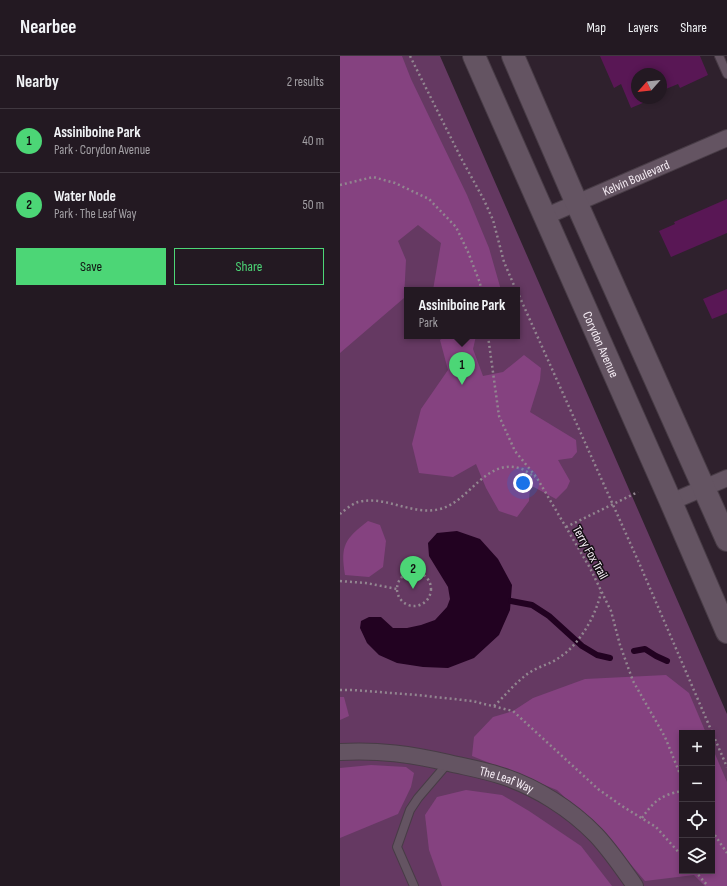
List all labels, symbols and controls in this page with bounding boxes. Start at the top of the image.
text: Nearbee [20,16,76,39]
text: Map [586,19,606,36]
text: Layers [628,19,658,36]
text: Share [680,19,707,36]
north arrow [631,68,667,104]
text: Nearby [16,72,59,92]
text: 2 results [287,74,324,90]
text: Assiniboine Park [54,123,141,142]
text: 1 [26,133,32,149]
text: 40 m [302,133,324,149]
text: Park · Corydon Avenue [54,142,150,158]
street label: Kelvin Boulevard [600,157,672,200]
text: Water Node [54,187,116,206]
text: 2 [26,197,32,213]
text: 50 m [303,197,324,213]
text: Park · The Leaf Way [54,206,137,222]
button: Save [16,248,166,285]
button: Share [174,248,324,285]
popup [404,287,520,339]
text: Assiniboine Park [419,296,505,315]
street label: Corydon Avenue [579,309,622,380]
text: Park [419,315,438,331]
pin: 1 [449,352,475,385]
your location [513,473,533,493]
street label: Terry Fox Trail [569,523,611,582]
pin: 2 [400,556,426,589]
map controls [679,730,715,874]
button: + [679,730,715,766]
street label: The Leaf Way [478,763,536,797]
button: − [679,766,715,802]
button: locate [679,802,715,838]
button: layers [679,838,715,874]

